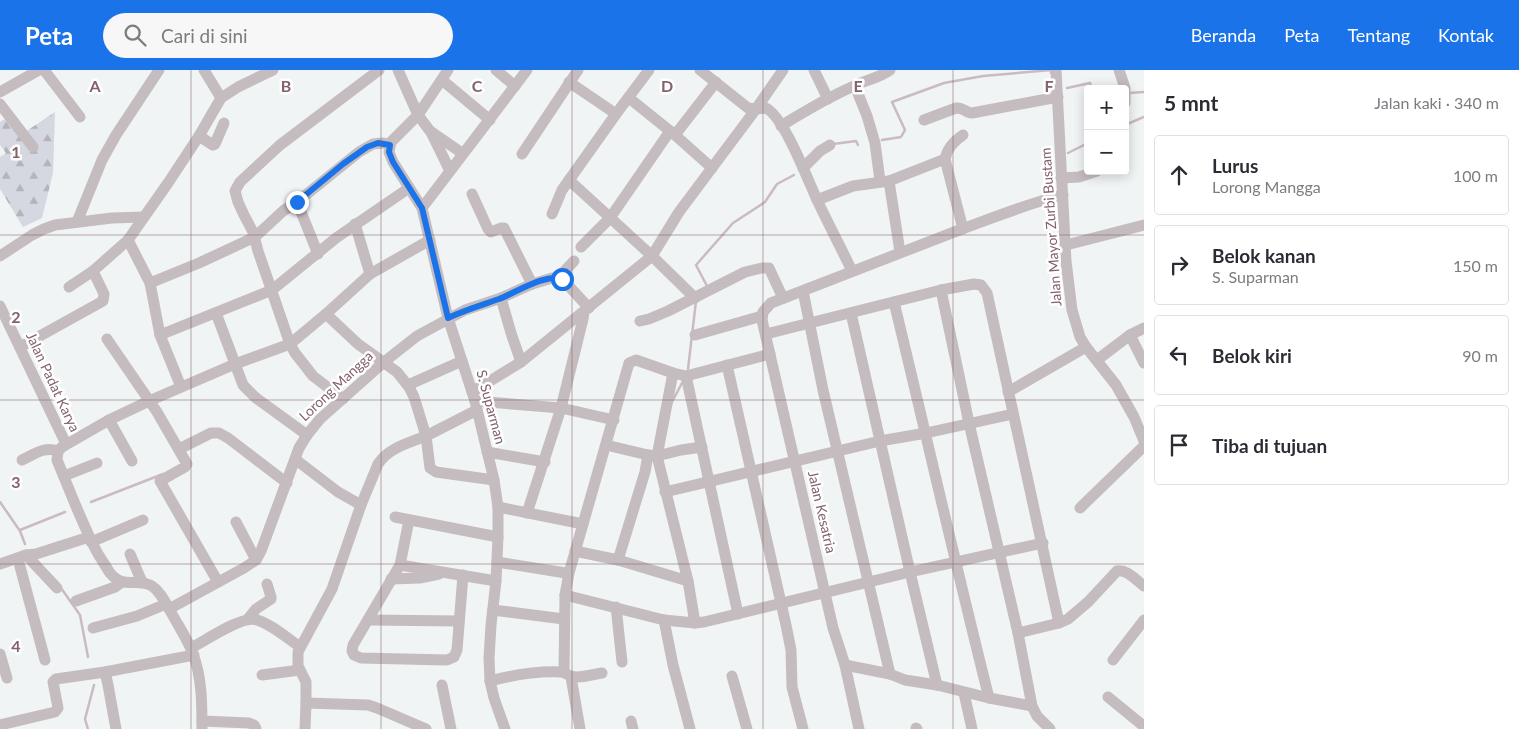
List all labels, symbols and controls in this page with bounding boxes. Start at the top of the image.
search box [103,13,453,58]
text: Peta [25,21,73,50]
icon: search [121,21,149,49]
text: Cari di sini [161,24,248,47]
text: Beranda [1191,24,1256,46]
text: Peta [1284,24,1319,46]
text: Tentang [1347,24,1410,46]
text: Kontak [1438,24,1494,46]
text: A [88,76,101,95]
text: B [281,76,291,95]
text: C [472,76,483,95]
text: D [661,76,673,95]
text: E [853,76,863,95]
text: F [1044,76,1054,95]
map controls [1084,85,1129,175]
button: + [1084,85,1129,130]
text: 5 mnt [1164,90,1218,115]
text: Jalan kaki · 340 m [1374,93,1499,112]
button: − [1084,130,1129,175]
text: 1 [11,142,21,161]
street label: Jalan Mayor Zurbi Bustam [1036,147,1065,307]
text: Lurus [1212,154,1258,177]
icon: ahead [1165,161,1193,189]
text: 100 m [1453,166,1498,185]
text: Lorong Mangga [1212,177,1321,196]
route end [286,191,309,214]
text: Belok kanan [1212,244,1316,267]
icon: right [1165,251,1193,279]
text: 150 m [1453,256,1498,275]
text: S. Suparman [1212,267,1299,286]
route start [551,268,574,291]
text: 2 [11,307,21,326]
street label: Jalan Padat Karya [23,329,84,434]
icon: left [1165,341,1193,369]
text: Belok kiri [1212,344,1292,367]
text: 90 m [1462,346,1498,365]
street label: Lorong Mangga [295,347,376,424]
street label: S. Suparman [473,368,510,446]
icon: arrive [1165,431,1193,459]
text: Tiba di tujuan [1212,434,1327,457]
street label: Jalan Kesatria [805,469,840,555]
text: 3 [11,472,21,491]
text: 4 [11,636,21,655]

